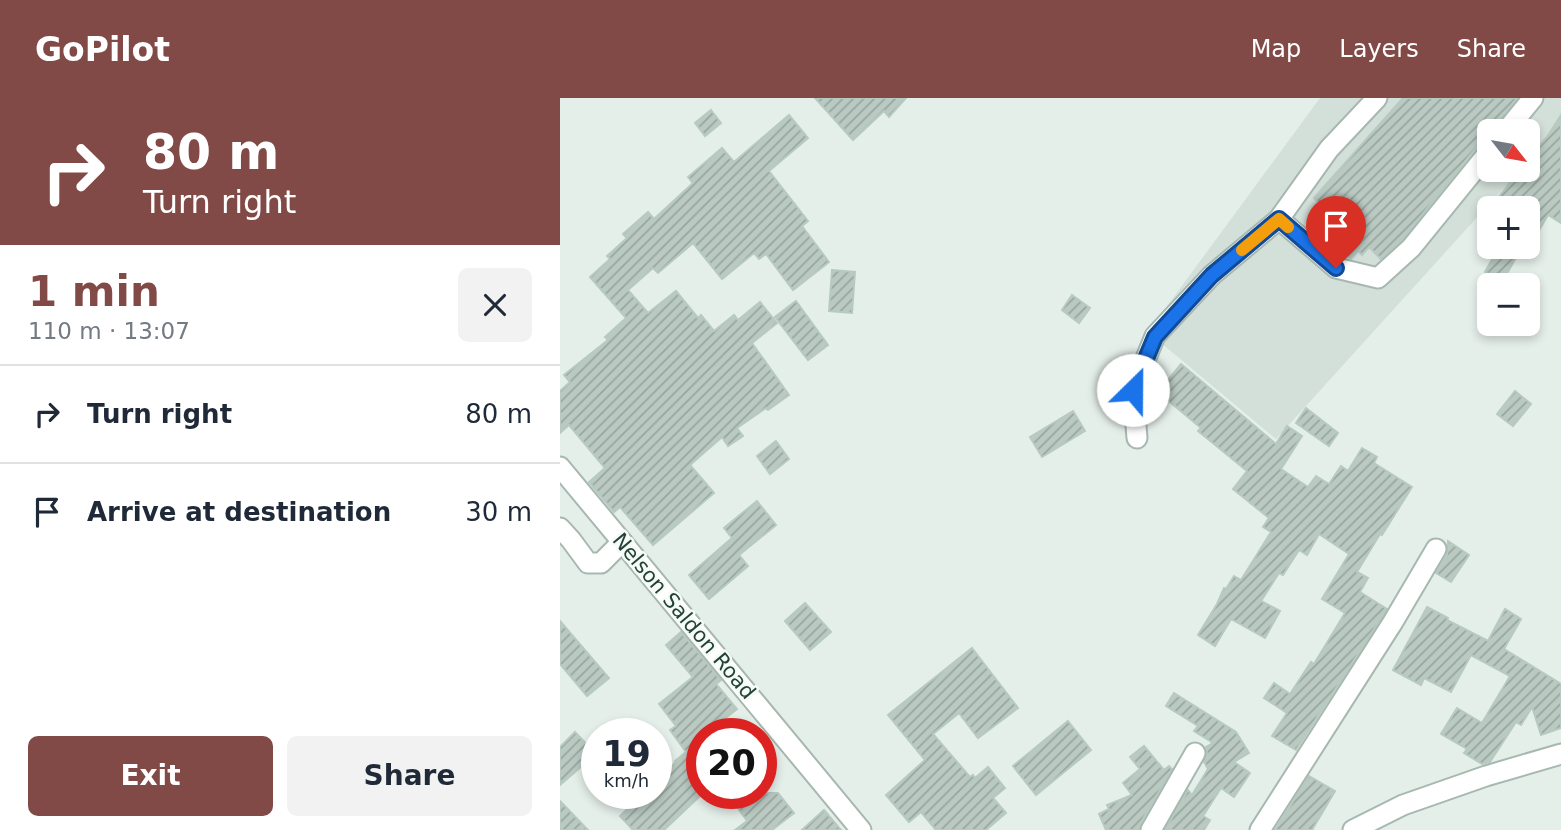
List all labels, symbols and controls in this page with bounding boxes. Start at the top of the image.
text: GoPilot [35,30,170,69]
text: Map [1251,35,1301,63]
text: Layers [1339,35,1419,63]
text: Share [1457,35,1526,63]
north arrow [1477,119,1540,182]
map controls [1477,119,1540,336]
text: 80 m [143,124,279,181]
icon: right [28,126,119,217]
text: Turn right [143,183,296,221]
pin [1306,196,1366,268]
button: + [1477,196,1540,259]
icon: arrive [1317,207,1355,245]
text: 1 min [28,267,160,316]
button: close [458,268,532,342]
button: − [1477,273,1540,336]
text: 110 m · 13:07 [28,318,190,344]
position arrow [1096,353,1170,427]
icon: right [28,395,66,433]
text: Turn right [87,399,232,429]
text: 80 m [465,399,532,429]
icon: arrive [28,493,66,531]
text: Arrive at destination [87,497,391,527]
text: 30 m [465,497,532,527]
street label: Nelson Saldon Road [608,528,760,704]
speed limit sign: 20 [686,718,777,809]
text: 19 [602,734,651,774]
button: Exit [28,736,273,816]
button: Share [287,736,532,816]
text: km/h [604,770,649,791]

